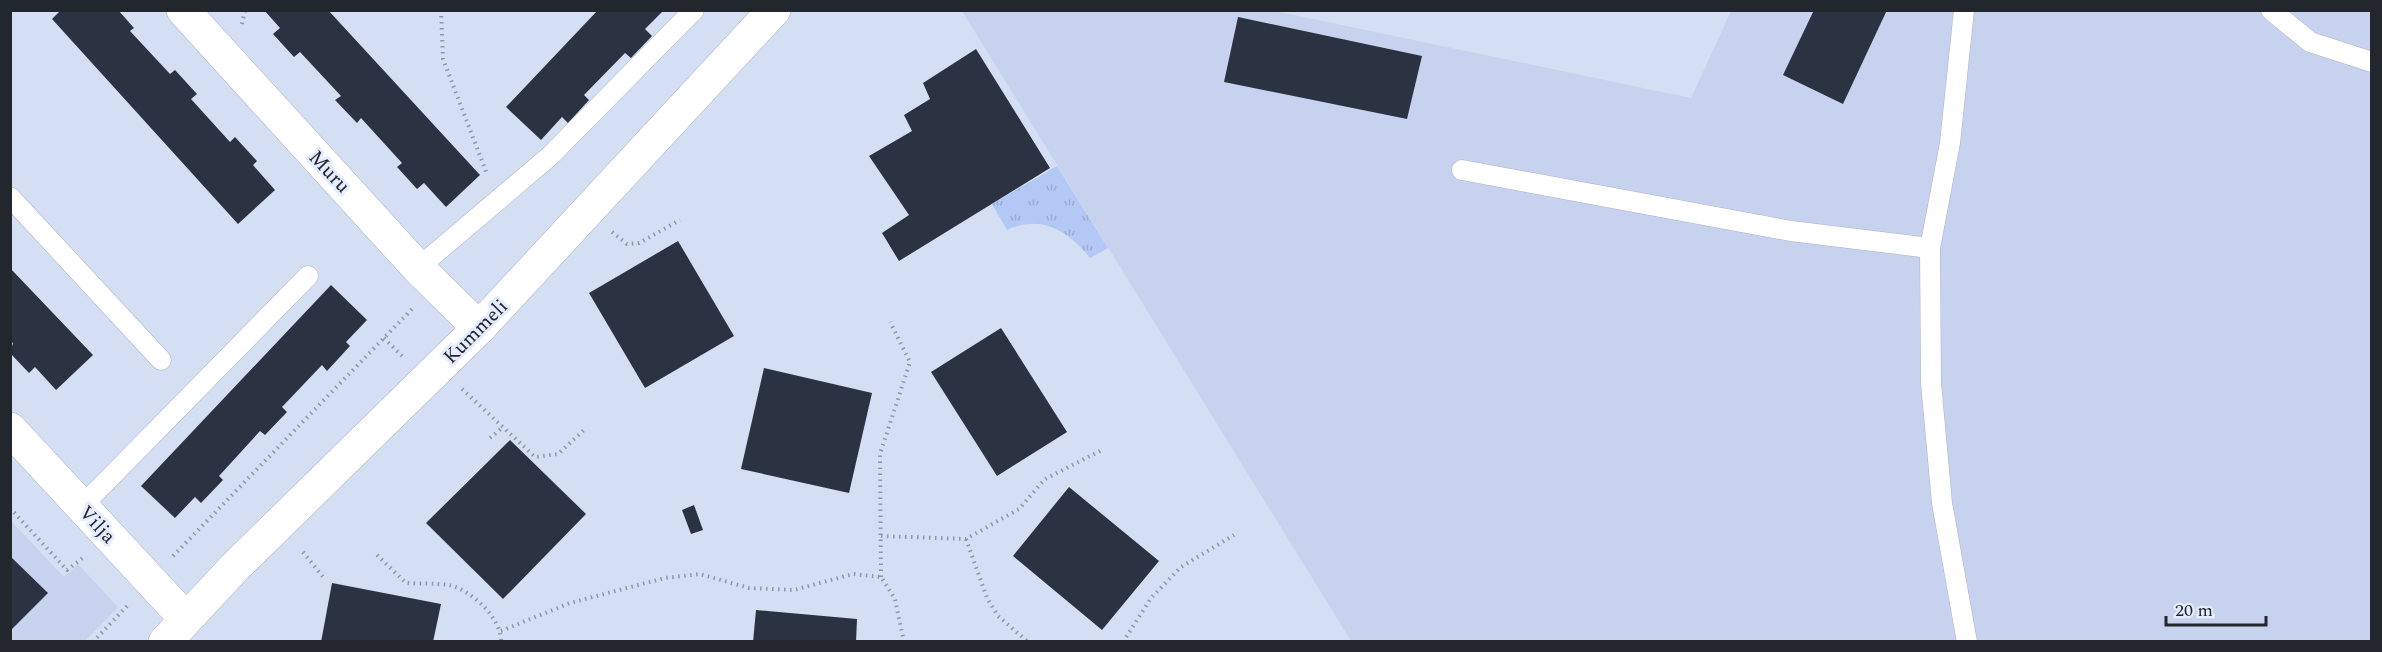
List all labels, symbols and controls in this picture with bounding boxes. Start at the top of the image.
street label: Muru [301,143,357,200]
street label: Kummeli [436,292,515,371]
street label: Vilja [72,499,123,551]
scale bar [2166,589,2266,627]
text: 20 m [2175,597,2213,624]

